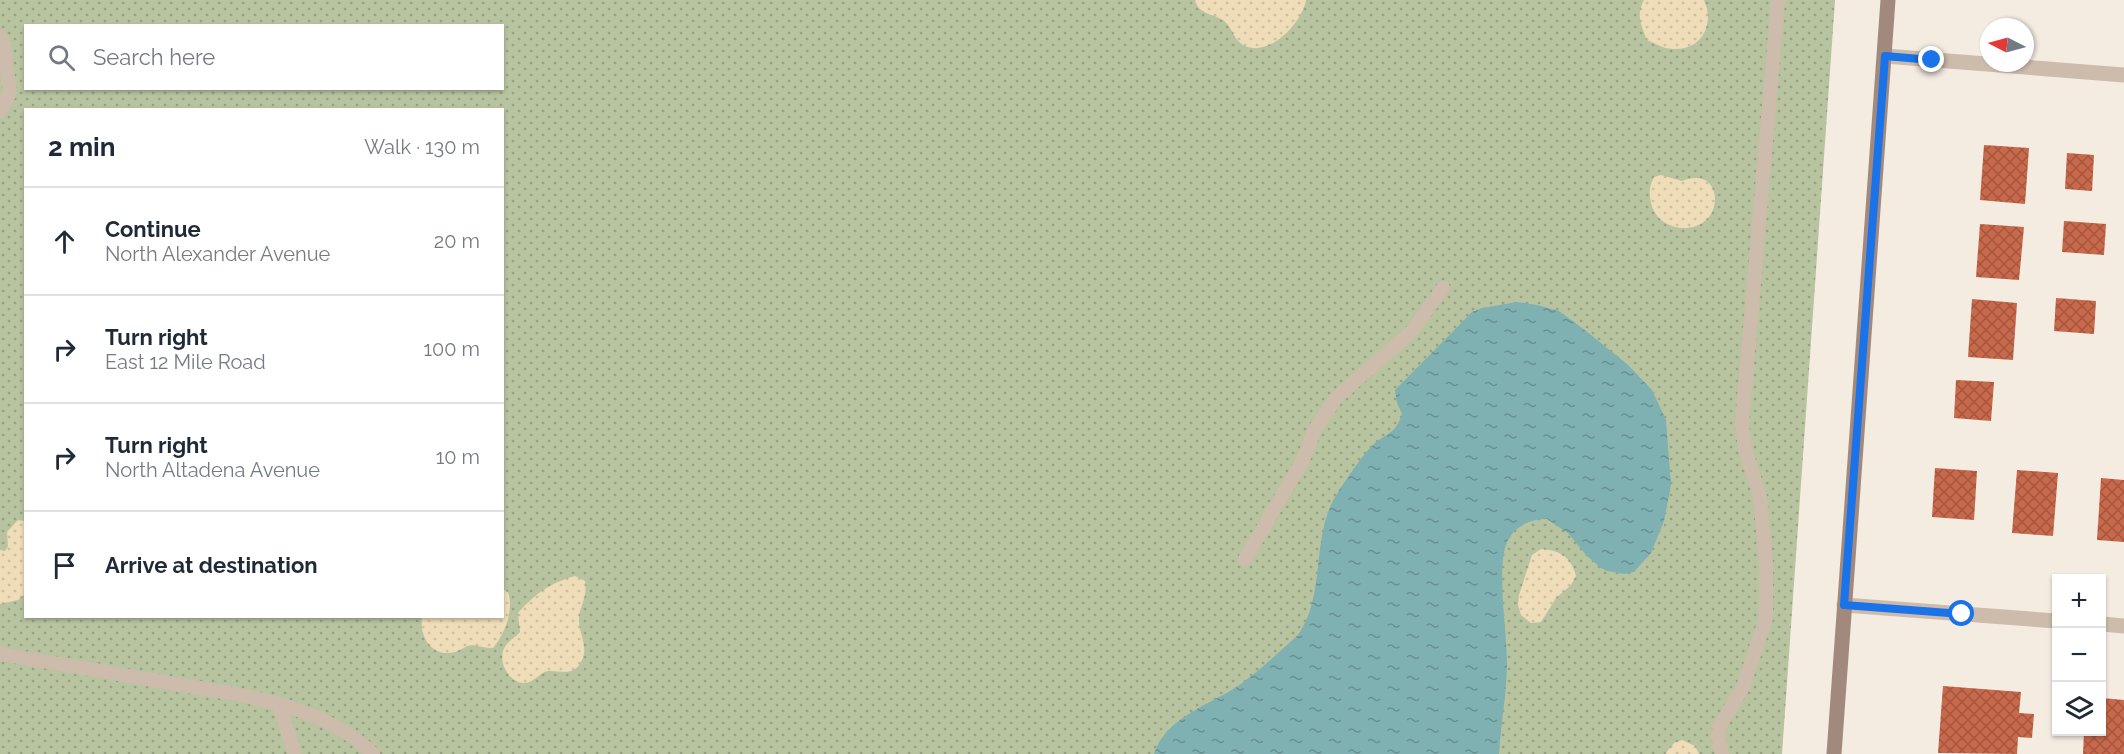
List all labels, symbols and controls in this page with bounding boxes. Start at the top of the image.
north arrow [1980,18,2034,72]
search box [24,24,504,90]
icon: search [45,41,78,74]
text: Search here [93,44,215,70]
route end [1918,46,1944,72]
text: 2 min [48,132,115,162]
text: Walk · 130 m [364,135,480,159]
text: Continue [105,216,201,242]
icon: ahead [48,225,81,258]
text: 20 m [434,229,480,253]
text: North Alexander Avenue [105,242,330,266]
text: Turn right [105,324,208,350]
icon: right [48,333,81,366]
text: 100 m [423,337,480,361]
text: East 12 Mile Road [105,350,266,374]
text: Turn right [105,432,208,458]
icon: right [48,441,81,474]
text: 10 m [436,445,480,469]
text: North Altadena Avenue [105,458,320,482]
icon: arrive [48,549,81,582]
text: Arrive at destination [105,552,318,578]
map controls [2052,574,2106,736]
button: + [2052,574,2106,628]
route start [1948,600,1974,626]
button: − [2052,628,2106,682]
button: layers [2052,682,2106,736]

